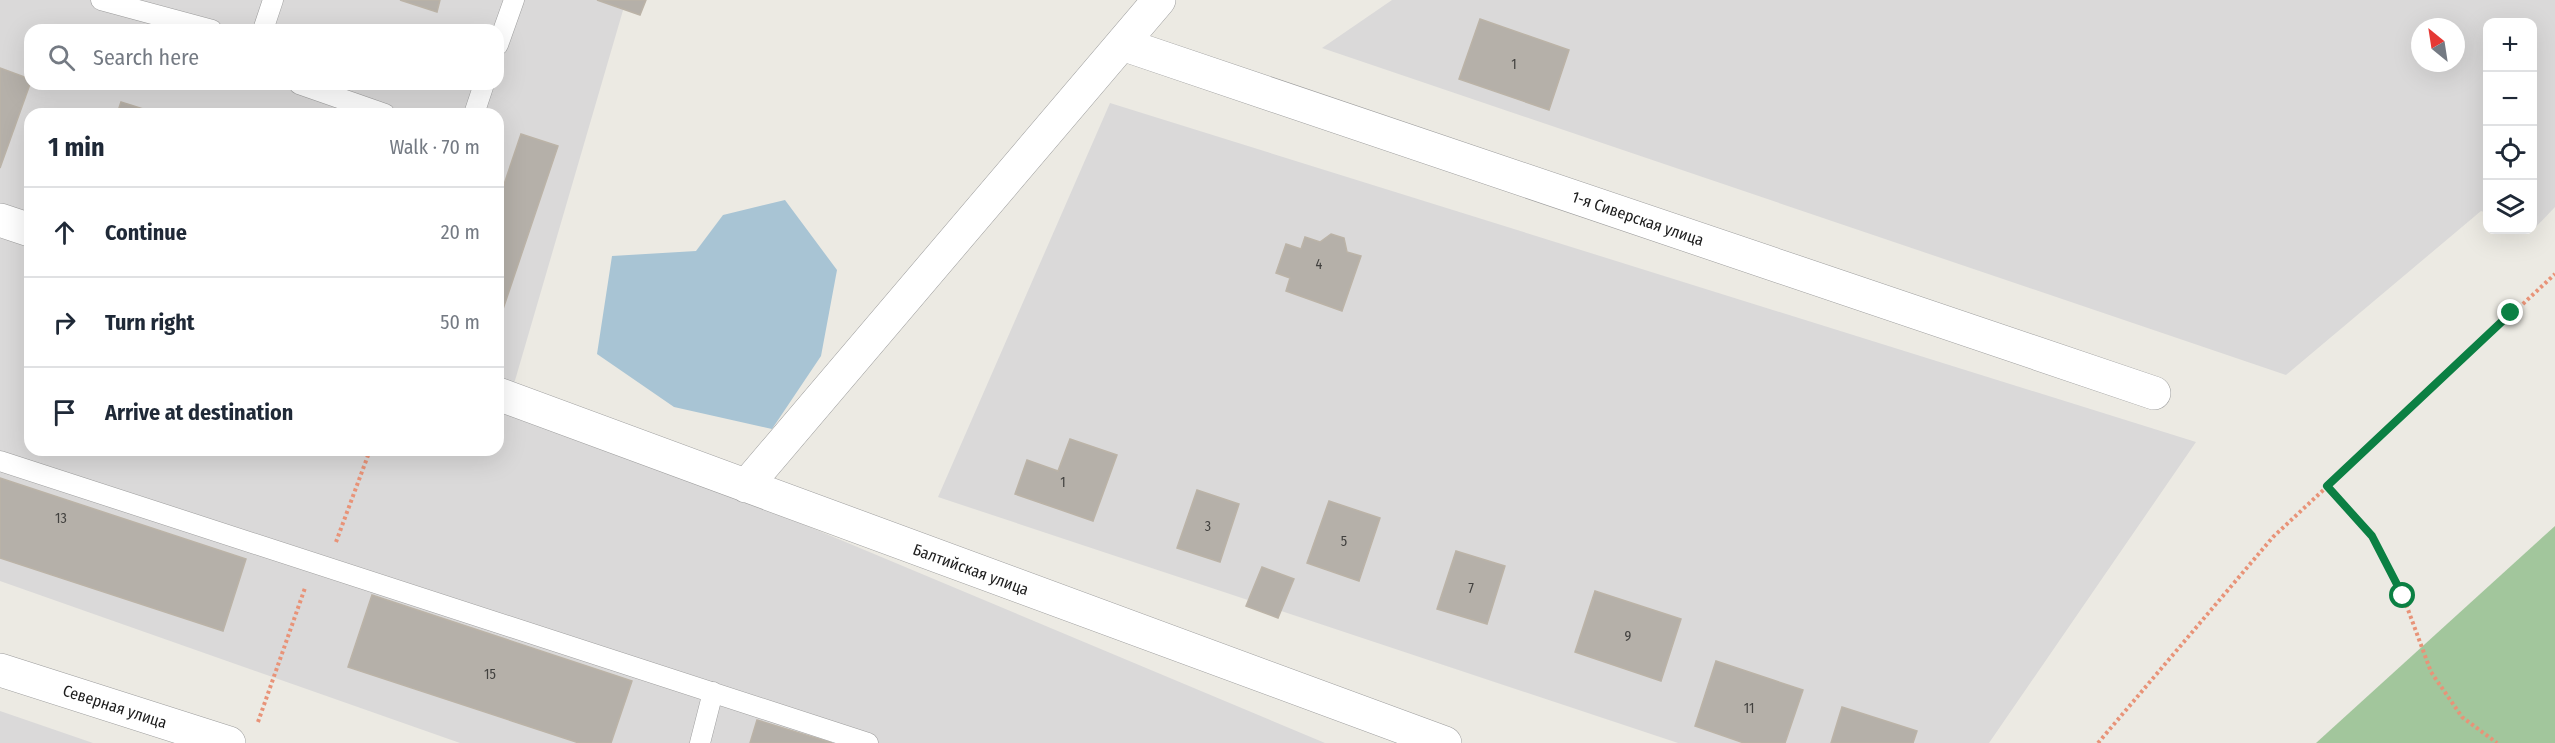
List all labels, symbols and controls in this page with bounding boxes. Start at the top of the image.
north arrow [2411,18,2465,72]
map controls [2483,18,2537,234]
button: + [2483,18,2537,72]
search box [24,24,504,90]
icon: search [45,41,78,74]
text: Search here [93,44,199,71]
house number: 1 [1511,56,1517,73]
button: − [2483,72,2537,126]
button: locate [2483,126,2537,180]
text: 1 min [48,132,105,163]
text: Walk · 70 m [389,135,480,159]
button: layers [2483,180,2537,234]
street label: 1-я Сиверская улица [1569,187,1706,250]
icon: ahead [48,216,81,249]
text: Continue [105,219,187,246]
text: 20 m [441,220,480,244]
house number: 4 [1316,256,1323,273]
route end [2497,299,2523,325]
icon: right [48,306,81,339]
text: Turn right [105,309,194,336]
text: 50 m [440,310,480,334]
icon: arrive [48,396,81,429]
text: Arrive at destination [105,399,293,426]
house number: 1 [1060,474,1066,491]
house number: 13 [55,510,67,527]
house number: 3 [1205,518,1211,535]
house number: 5 [1341,533,1347,550]
street label: Балтийская улица [910,540,1031,599]
house number: 7 [1468,580,1474,597]
route start [2389,582,2415,608]
house number: 9 [1625,628,1632,645]
house number: 15 [484,666,496,683]
street label: Северная улица [60,681,169,732]
house number: 11 [1744,700,1754,717]

